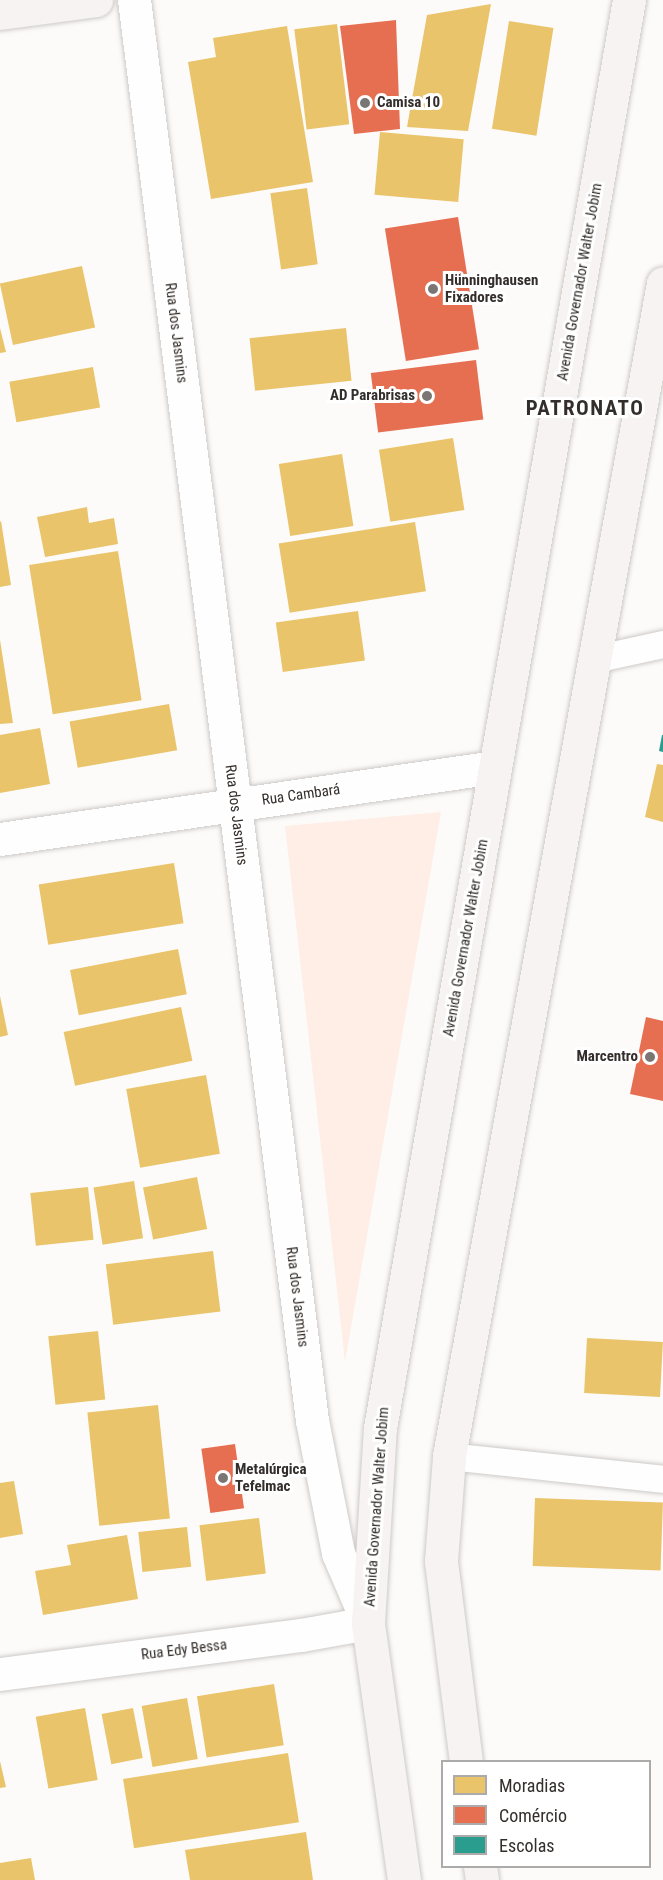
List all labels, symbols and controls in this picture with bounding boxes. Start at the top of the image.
place label: Camisa 10 [377,94,440,112]
marker: Camisa 10 [358,96,372,110]
street label: Avenida Governador Walter Jobim [554,182,606,382]
place label: Hünninghausen Fixadores [445,271,538,306]
street label: Rua dos Jasmins [161,282,191,384]
marker: Hünninghausen Fixadores [426,282,440,296]
place label: AD Parabrisas [330,387,415,405]
marker: AD Parabrisas [420,389,434,403]
district label: PATRONATO [526,395,644,421]
street label: Rua dos Jasmins [221,764,251,866]
street label: Rua Cambará [261,781,341,809]
street label: Avenida Governador Walter Jobim [440,838,492,1038]
place label: Marcentro [577,1048,638,1066]
marker: Marcentro [643,1050,657,1064]
street label: Rua dos Jasmins [282,1246,312,1348]
street label: Avenida Governador Walter Jobim [361,1406,393,1608]
place label: Metalúrgica Tefelmac [235,1460,306,1495]
marker: Metalúrgica Tefelmac [216,1471,230,1485]
street label: Rua Edy Bessa [140,1636,228,1664]
legend [441,1760,651,1868]
text: Moradias [499,1775,565,1796]
text: Comércio [499,1805,567,1826]
text: Escolas [499,1835,554,1856]

